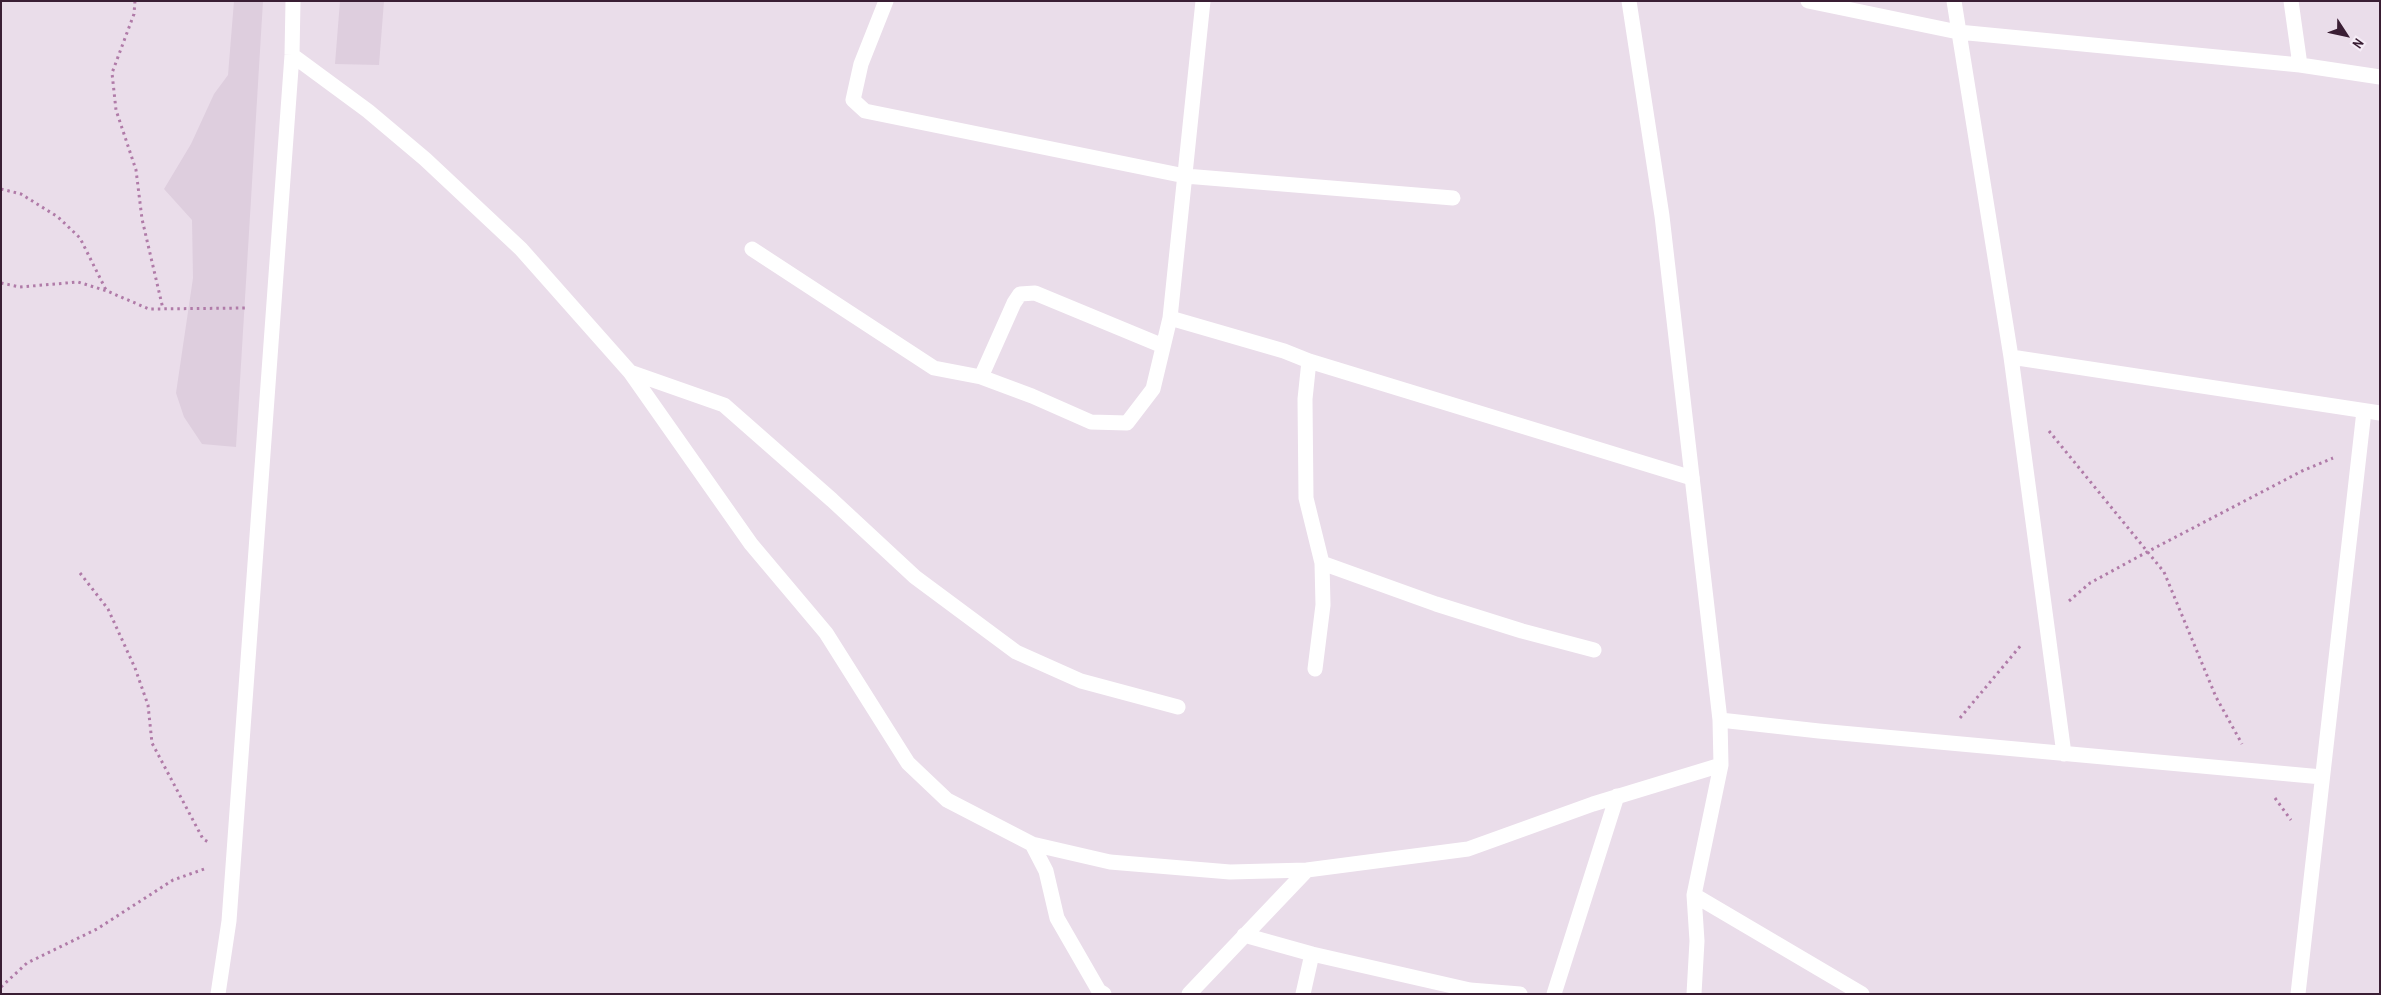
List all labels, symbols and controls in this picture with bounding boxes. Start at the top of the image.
north arrow [2321,10,2371,60]
text: N [2349,35,2368,52]

